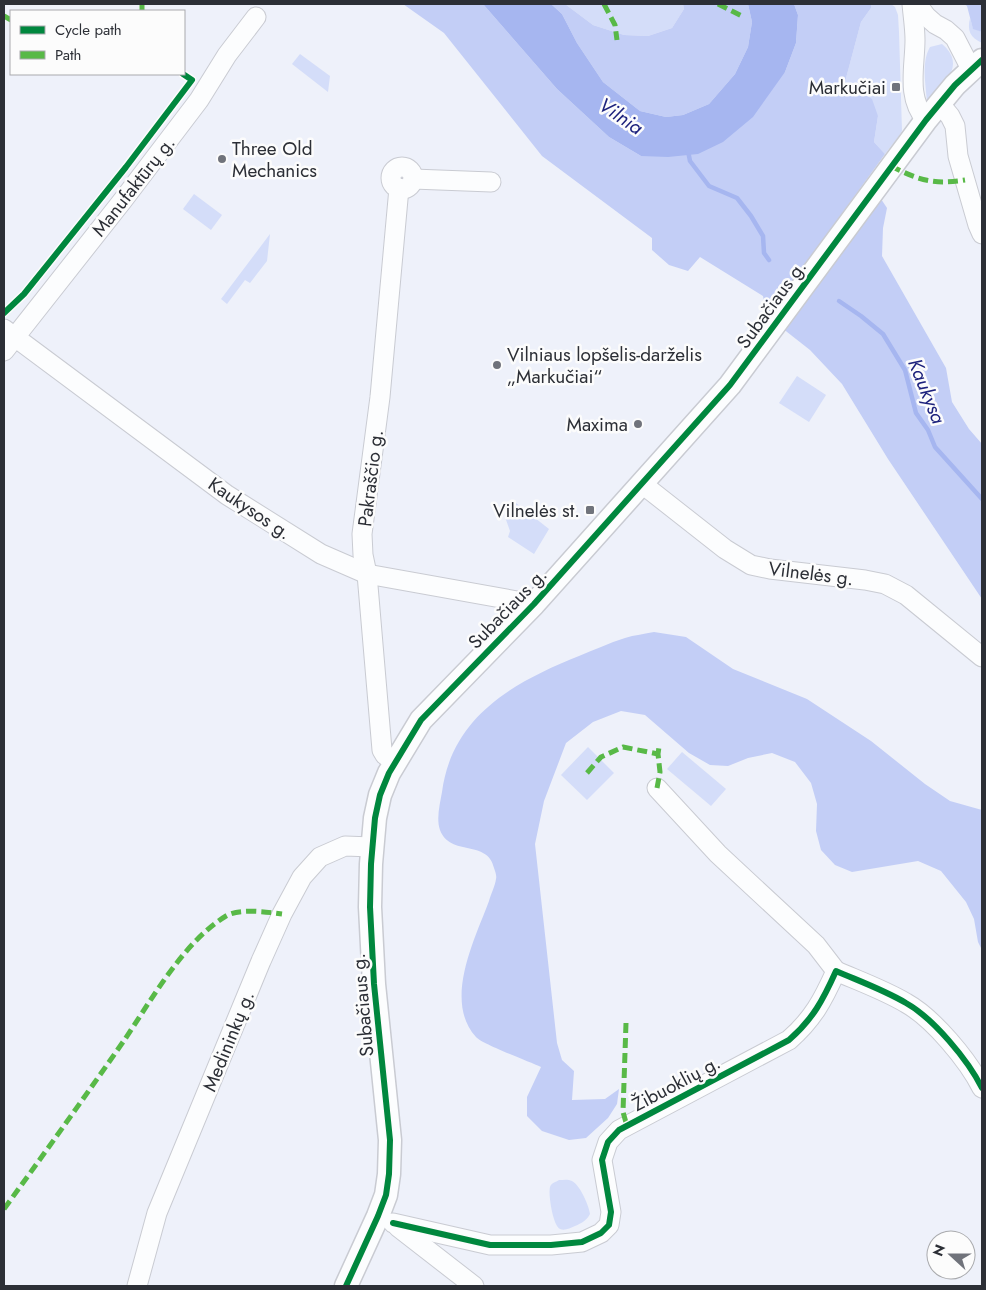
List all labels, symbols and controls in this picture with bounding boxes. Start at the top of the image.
legend [10,10,185,75]
text: Cycle path [55,19,122,41]
text: Path [55,44,81,66]
place label: Markučiai [809,74,886,101]
marker: Markučiai [890,81,902,93]
water label: Vilnia [592,91,649,142]
street label: Manufaktūrų g. [86,130,181,242]
place label: Three Old Mechanics [232,135,317,184]
marker: Three Old Mechanics [216,153,228,165]
street label: Subačiaus g. [730,255,813,354]
place label: Vilniaus lopšelis-darželis „Markučiai“ [507,341,702,390]
water label: Kaukysa [900,354,953,428]
marker: Vilniaus lopšelis-darželis „Markučiai“ [491,359,503,371]
place label: Maxima [567,411,628,438]
marker: Maxima [632,418,644,430]
street label: Pakraščio g. [351,428,390,528]
street label: Kaukysos g. [203,471,297,546]
place label: Vilnelės st. [493,497,580,524]
marker: Vilnelės st. [584,504,596,516]
street label: Vilnelės g. [767,555,855,592]
street label: Subačiaus g. [462,562,553,655]
street label: Subačiaus g. [345,952,380,1058]
street label: Medininkų g. [196,987,261,1096]
street label: Žibuoklių g. [627,1049,725,1118]
north arrow [926,1230,976,1280]
text: N [928,1242,950,1259]

